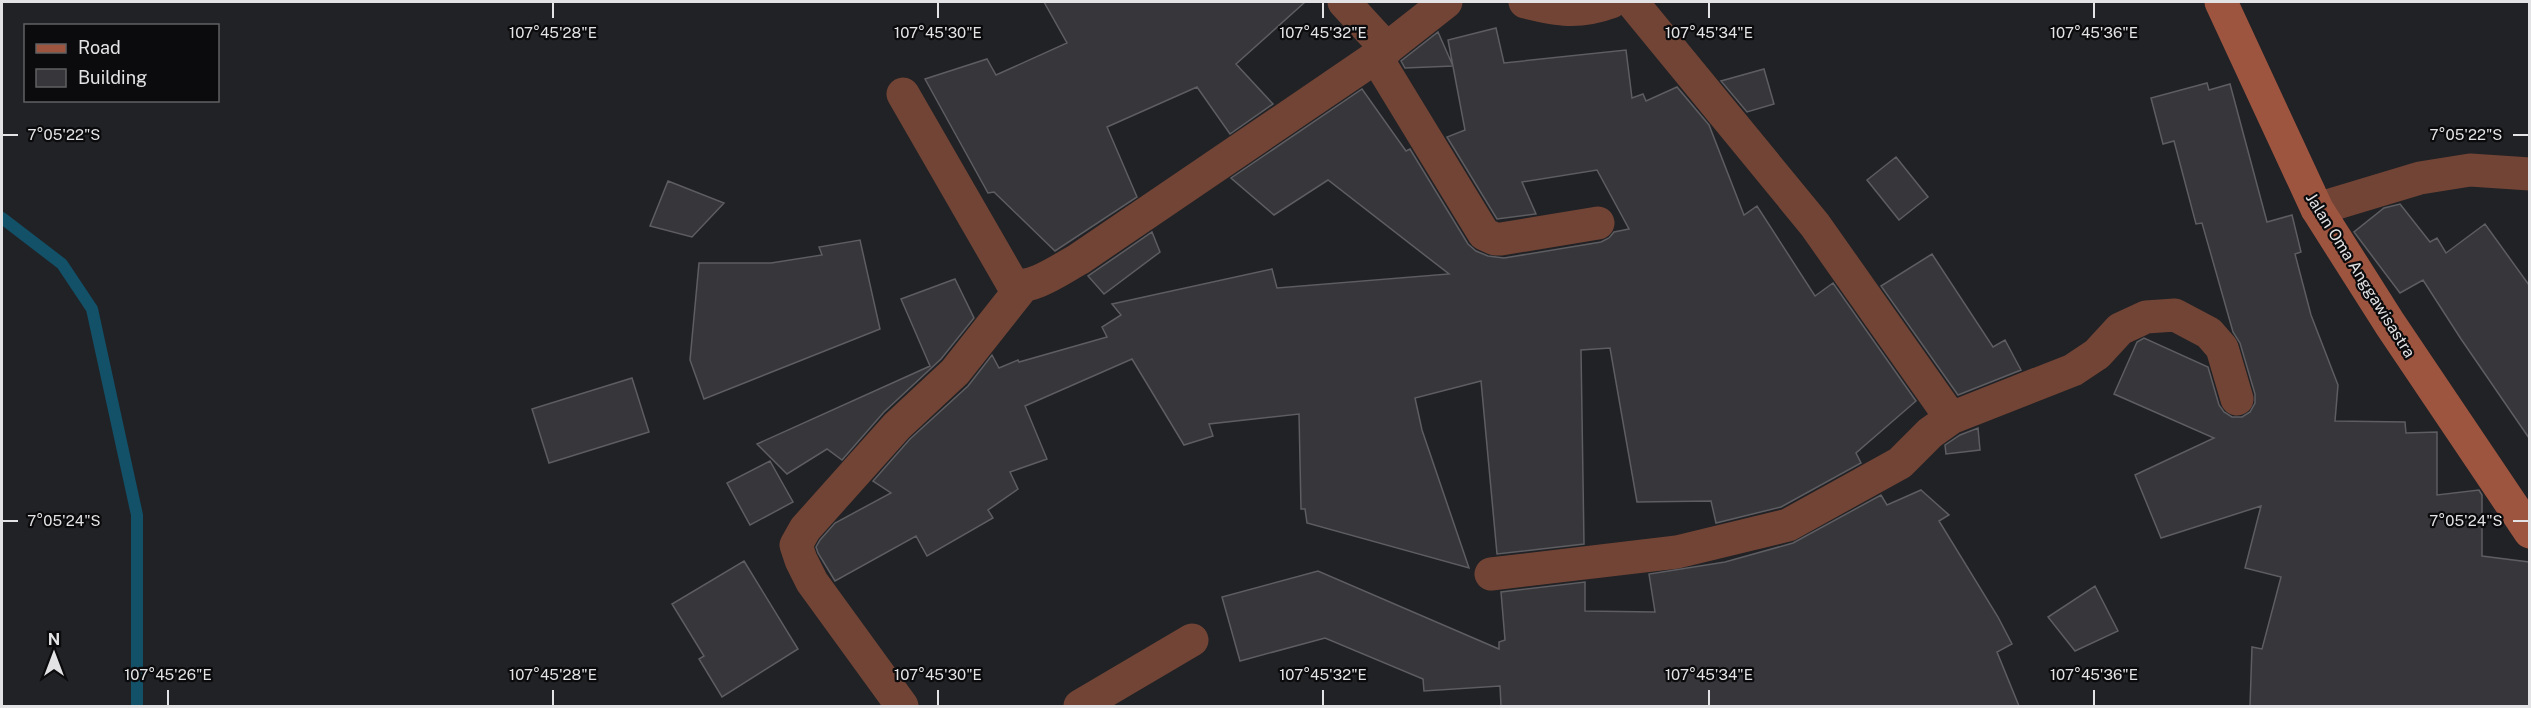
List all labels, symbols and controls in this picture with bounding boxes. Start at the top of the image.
legend [24,24,219,102]
text: 107°45'28"E [509,24,597,41]
text: 107°45'30"E [894,24,982,41]
text: 107°45'32"E [1279,24,1367,41]
text: 107°45'34"E [1665,24,1753,41]
text: 107°45'36"E [2050,24,2138,41]
text: Road [78,37,121,58]
text: Building [78,67,147,88]
text: 7°05'22"S [28,126,100,143]
text: 7°05'22"S [2430,126,2502,143]
street label: Jalan Oma Anggawisastra [2302,189,2419,361]
text: 7°05'24"S [27,512,101,529]
text: 7°05'24"S [2429,512,2503,529]
north arrow [24,624,84,684]
text: N [48,630,60,649]
text: 107°45'26"E [124,666,212,683]
text: 107°45'28"E [509,666,597,683]
text: 107°45'30"E [894,666,982,683]
text: 107°45'32"E [1279,666,1367,683]
text: 107°45'34"E [1665,666,1753,683]
text: 107°45'36"E [2050,666,2138,683]

